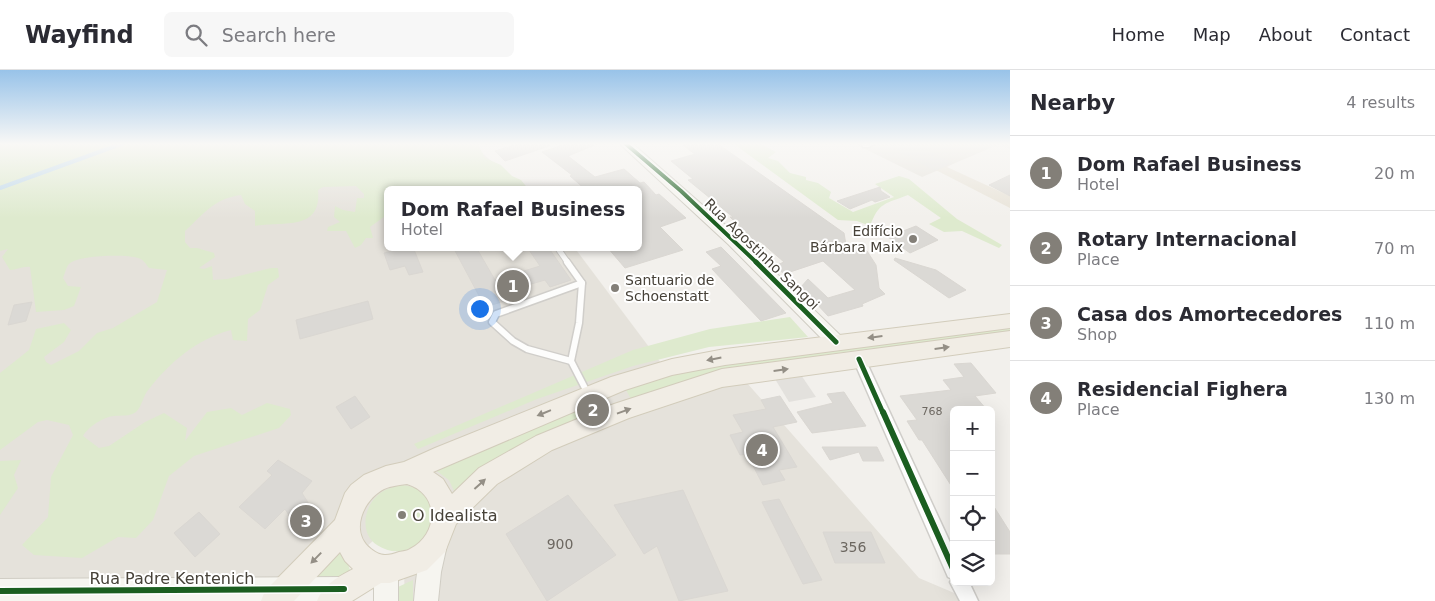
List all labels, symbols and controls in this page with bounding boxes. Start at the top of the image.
search box [164,12,514,57]
text: Wayfind [25,21,134,49]
icon: search [182,21,210,49]
text: Search here [222,24,336,46]
text: Home [1112,24,1165,45]
text: Map [1193,24,1231,45]
text: About [1259,24,1312,45]
text: Contact [1340,24,1410,45]
text: Nearby [1030,91,1115,115]
text: 4 results [1346,93,1415,112]
text: Dom Rafael Business [1077,153,1302,175]
text: 1 [1040,164,1052,183]
text: 20 m [1374,164,1415,183]
text: Hotel [1077,175,1119,194]
popup [384,186,642,251]
street label: Rua Agostinho Sangoi [701,195,823,313]
text: Dom Rafael Business [401,198,625,220]
text: Hotel [401,220,443,239]
place label: Edifício Bárbara Maix [810,223,903,255]
text: Rotary Internacional [1077,228,1297,250]
marker: Edifício Bárbara Maix [907,233,919,245]
text: 2 [1040,239,1052,258]
text: 70 m [1374,239,1415,258]
text: Place [1077,250,1120,269]
pin: 1 [497,267,529,305]
place label: Santuario de Schoenstatt [625,272,714,304]
marker: Santuario de Schoenstatt [609,282,621,294]
your location [467,296,493,322]
text: Casa dos Amortecedores [1077,303,1342,325]
text: 3 [1040,314,1052,333]
text: 110 m [1364,314,1415,333]
text: Shop [1077,325,1117,344]
one-way arrow [866,333,882,341]
one-way arrow [934,344,950,352]
one-way arrow [705,355,721,363]
one-way arrow [773,366,789,374]
text: Residencial Fighera [1077,378,1288,400]
text: 4 [1040,389,1052,408]
text: 130 m [1364,389,1415,408]
pin: 2 [577,391,609,429]
text: Place [1077,400,1120,419]
house number: 768 [922,405,943,418]
map controls [950,406,995,586]
button: + [950,406,995,451]
one-way arrow [617,407,632,415]
one-way arrow [537,410,551,418]
pin: 4 [746,431,778,469]
button: − [950,451,995,496]
one-way arrow [473,478,486,489]
button: locate [950,496,995,541]
pin: 3 [290,502,322,540]
place label: O Idealista [412,506,498,525]
marker: O Idealista [396,509,408,521]
house number: 900 [547,536,573,552]
house number: 356 [840,539,866,555]
button: layers [950,541,995,586]
one-way arrow [310,552,322,564]
street label: Rua Padre Kentenich [90,569,254,588]

